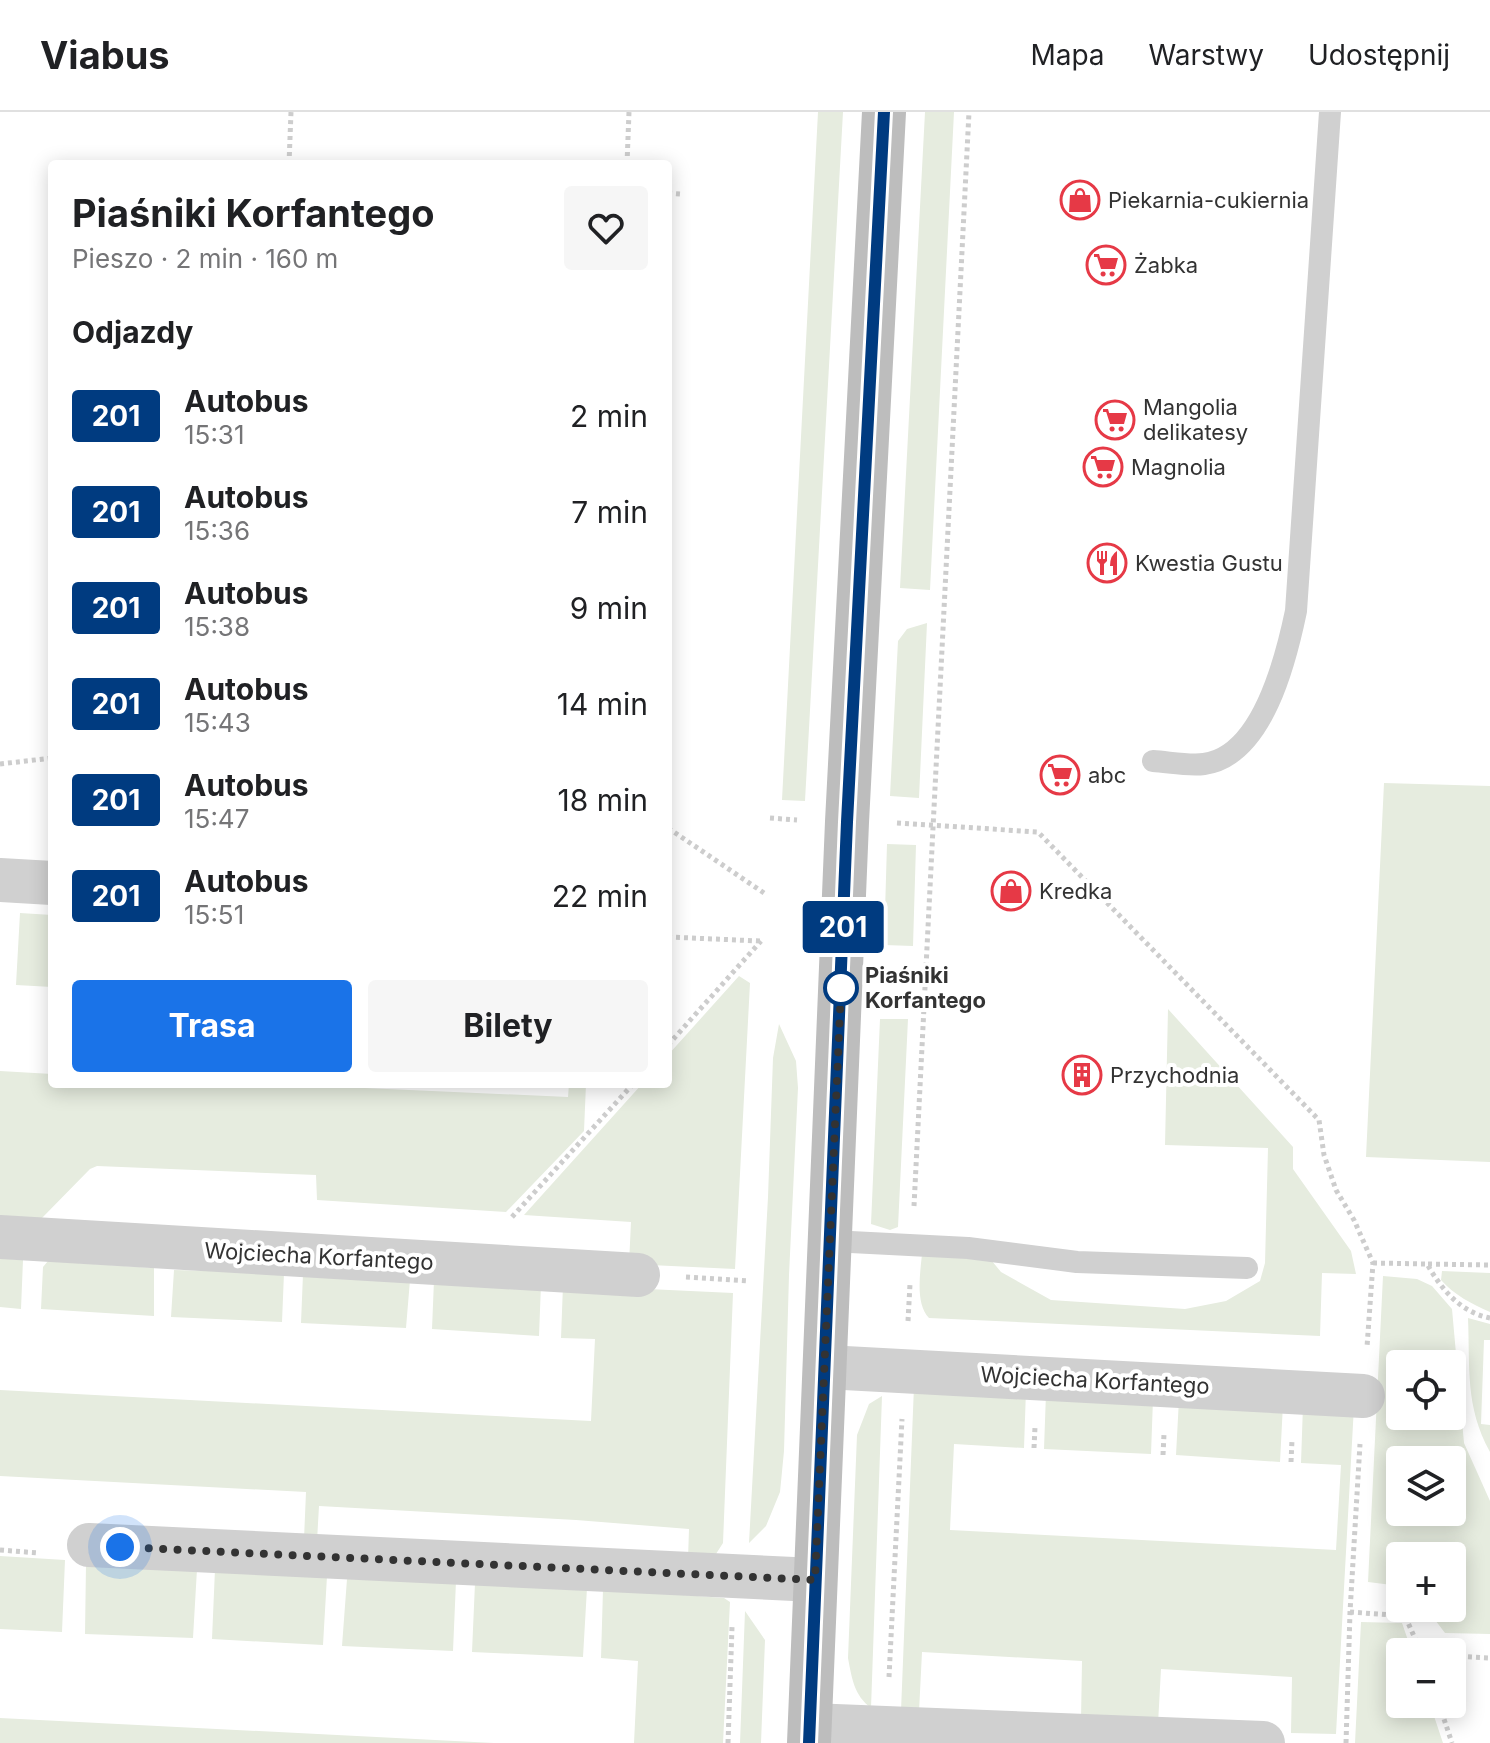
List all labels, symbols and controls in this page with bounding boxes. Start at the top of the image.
text: Viabus [40,32,170,78]
text: Mapa [1030,38,1105,72]
text: Warstwy [1149,38,1264,72]
text: Udostępnij [1308,38,1450,72]
shop icon: Piekarnia-cukiernia [1059,179,1101,221]
button: heart [564,186,648,270]
place label: Piekarnia-cukiernia [1108,187,1309,213]
text: Piaśniki Korfantego [72,190,435,236]
text: Pieszo · 2 min · 160 m [72,243,338,274]
supermarket icon: Żabka [1085,244,1127,286]
place label: Żabka [1134,252,1198,278]
text: Odjazdy [72,314,193,350]
text: Autobus [184,383,309,419]
place label: Mangolia delikatesy [1143,394,1248,445]
text: 2 min [570,398,648,434]
text: 201 [92,399,140,433]
supermarket icon: Mangolia delikatesy [1094,399,1136,441]
text: 15:31 [184,419,245,450]
supermarket icon: Magnolia [1082,446,1124,488]
place label: Magnolia [1131,454,1226,480]
text: Autobus [184,479,309,515]
text: 7 min [571,494,648,530]
text: 201 [92,495,140,529]
text: 15:36 [184,515,250,546]
restaurant icon: Kwestia Gustu [1086,542,1128,584]
place label: Kwestia Gustu [1135,550,1283,576]
text: Autobus [184,575,309,611]
text: 9 min [570,590,648,626]
text: 201 [92,591,140,625]
text: 15:38 [184,611,250,642]
text: Autobus [184,671,309,707]
text: 14 min [557,686,648,722]
text: 201 [92,687,140,721]
text: 15:43 [184,707,251,738]
supermarket icon: abc [1039,754,1081,796]
place label: abc [1088,762,1126,788]
text: Autobus [184,767,309,803]
text: 18 min [558,782,648,818]
text: 201 [92,783,140,817]
text: 15:47 [184,803,249,834]
text: Autobus [184,863,309,899]
shop icon: Kredka [990,870,1032,912]
text: 22 min [552,878,648,914]
place label: Kredka [1039,878,1112,904]
text: 201 [92,879,140,913]
text: 15:51 [184,899,244,930]
line badge: 201 [797,901,889,953]
text: 201 [819,910,867,944]
place label: Piaśniki Korfantego [865,962,986,1013]
marker: Piaśniki Korfantego [824,971,858,1005]
button: Trasa [72,980,352,1072]
button: Bilety [368,980,648,1072]
building icon: Przychodnia [1061,1054,1103,1096]
place label: Przychodnia [1110,1062,1239,1088]
street label: Wojciecha Korfantego [204,1237,434,1275]
map controls [1386,1350,1466,1718]
button: locate [1386,1350,1466,1430]
street label: Wojciecha Korfantego [980,1361,1210,1399]
button: layers [1386,1446,1466,1526]
your location [100,1527,140,1567]
button: + [1386,1542,1466,1622]
button: − [1386,1638,1466,1718]

